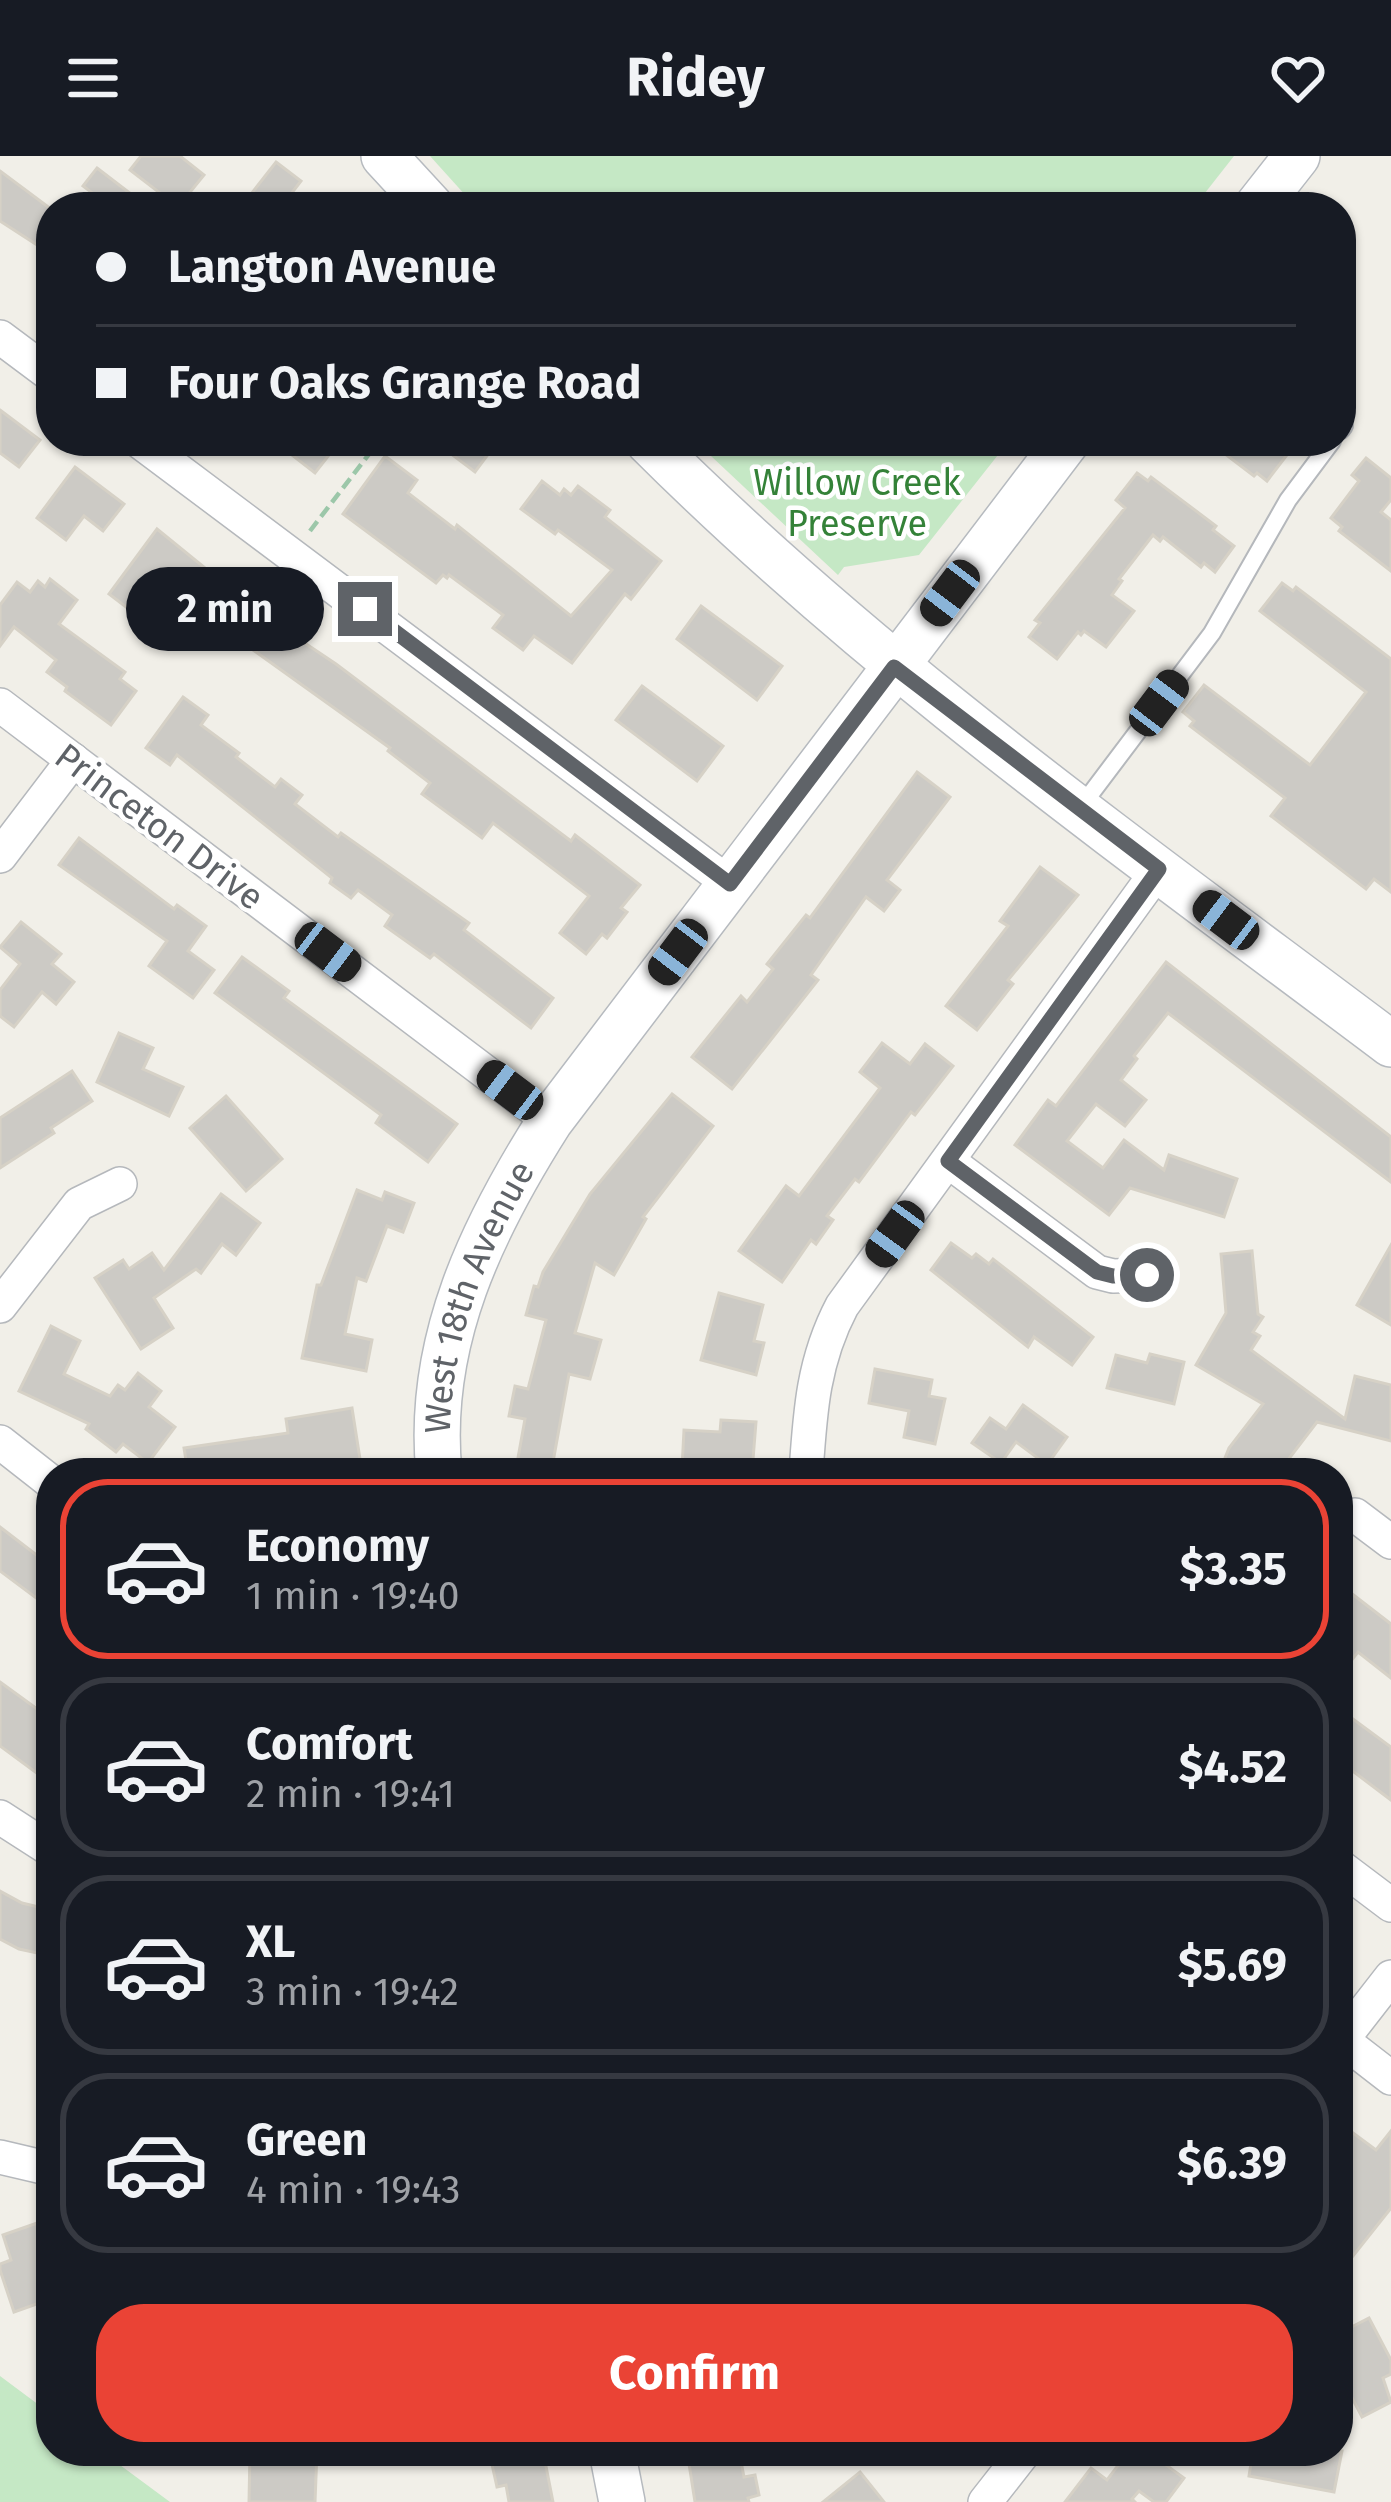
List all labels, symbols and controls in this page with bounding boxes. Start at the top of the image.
icon: menu [60,45,126,111]
icon: heart [1265,45,1331,111]
text: Ridey [626,46,765,110]
text: Langton Avenue [168,240,496,294]
text: Four Oaks Grange Road [168,356,641,410]
park label: Willow Creek Preserve [753,461,961,546]
car [914,553,986,633]
callout: 2 min [125,567,323,651]
route end [338,582,392,636]
text: 2 min [177,586,273,632]
car [1123,663,1195,743]
street label: Princeton Drive [46,734,272,920]
car [1186,884,1266,956]
car [642,912,714,992]
car [288,916,368,988]
car [470,1054,550,1126]
street label: West 18th Avenue [416,1153,544,1434]
car [859,1194,931,1274]
route start [1120,1248,1174,1302]
icon: car [102,1515,210,1623]
text: Economy [246,1519,429,1573]
text: $3.35 [1180,1542,1287,1596]
text: 1 min · 19:40 [246,1573,460,1619]
icon: car [102,1713,210,1821]
text: Comfort [246,1717,413,1771]
text: $4.52 [1179,1740,1287,1794]
text: 2 min · 19:41 [246,1771,455,1817]
icon: car [102,1911,210,2019]
text: XL [246,1915,295,1969]
text: $5.69 [1178,1938,1287,1992]
text: 3 min · 19:42 [246,1969,459,2015]
icon: car [102,2109,210,2217]
text: Green [246,2113,367,2167]
text: $6.39 [1177,2136,1287,2190]
text: 4 min · 19:43 [246,2167,460,2213]
button: Confirm [96,2304,1293,2442]

